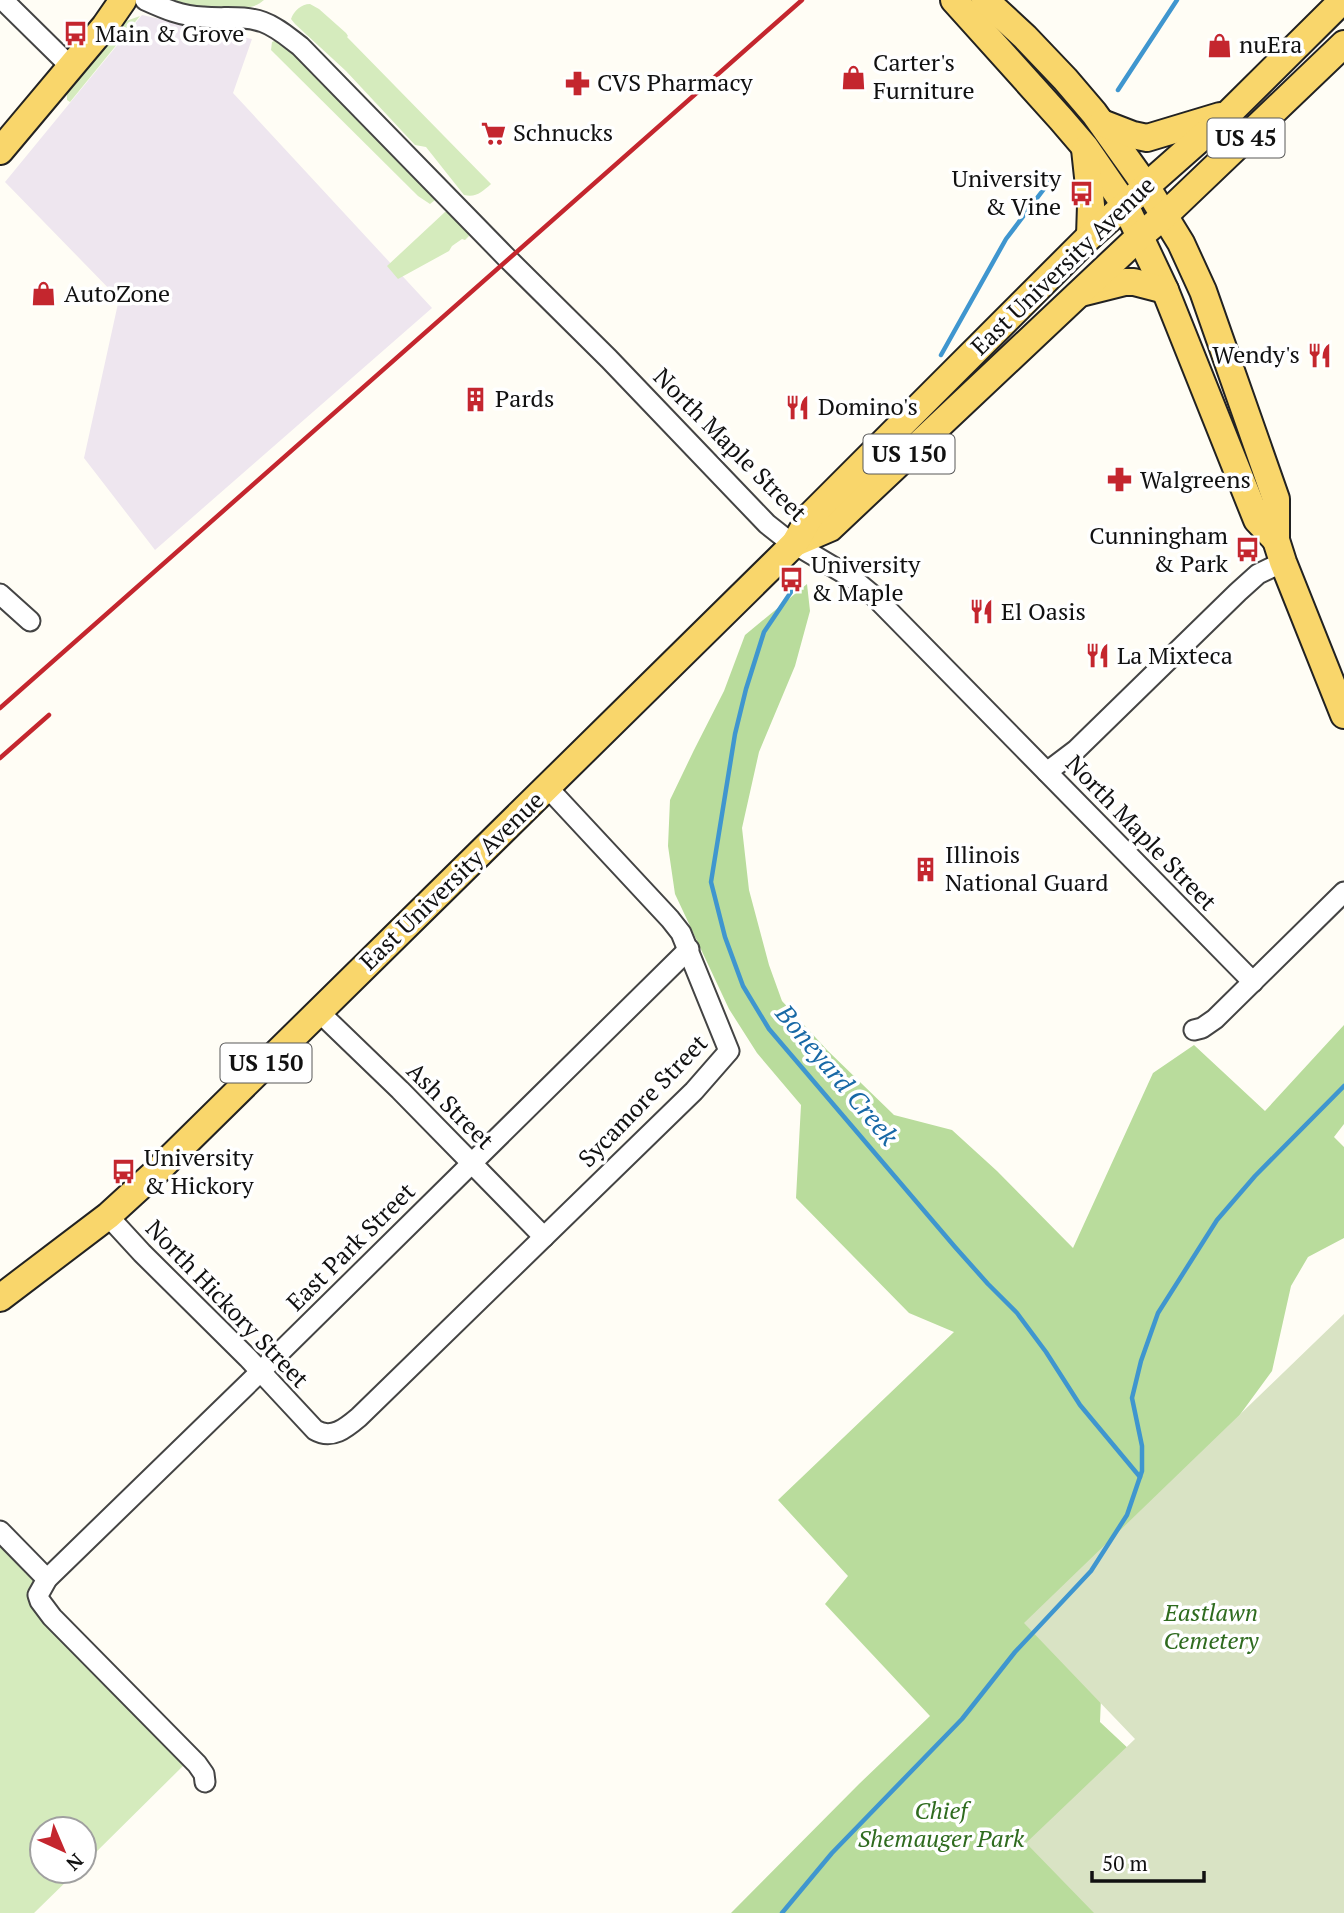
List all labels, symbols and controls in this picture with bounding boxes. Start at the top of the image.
place label: Main & Grove [95,17,244,49]
bus stop icon: Main & Grove [61,20,89,48]
place label: nuEra [1239,28,1302,60]
shop icon: nuEra [1205,31,1233,59]
place label: Carter's Furniture [873,46,975,106]
shop icon: Carter's Furniture [839,63,867,91]
place label: CVS Pharmacy [597,66,754,98]
pharmacy icon: CVS Pharmacy [563,69,591,97]
place label: Schnucks [513,116,613,148]
supermarket icon: Schnucks [479,119,507,147]
road number: US 45 [1208,119,1284,158]
place label: University & Vine [952,162,1062,222]
street label: East University Avenue [963,169,1161,362]
bus stop icon: University & Vine [1067,179,1095,207]
place label: AutoZone [64,277,170,309]
shop icon: AutoZone [30,280,58,308]
place label: Wendy's [1212,338,1300,370]
restaurant icon: Wendy's [1306,341,1334,369]
street label: North Maple Street [647,361,814,528]
place label: Pards [495,382,554,414]
building icon: Pards [461,385,489,413]
place label: Domino's [818,390,918,422]
restaurant icon: Domino's [784,393,812,421]
road number: US 150 [864,435,954,474]
place label: Walgreens [1140,463,1251,495]
pharmacy icon: Walgreens [1106,466,1134,494]
place label: Cunningham & Park [1089,519,1229,579]
bus stop icon: Cunningham & Park [1234,536,1262,564]
place label: University & Maple [811,548,921,608]
bus stop icon: University & Maple [777,565,805,593]
place label: El Oasis [1001,595,1086,627]
restaurant icon: El Oasis [967,598,995,626]
place label: La Mixteca [1117,639,1233,671]
restaurant icon: La Mixteca [1083,642,1111,670]
street label: North Maple Street [1059,748,1224,917]
street label: East University Avenue [352,784,550,977]
place label: Illinois National Guard [945,838,1108,898]
building icon: Illinois National Guard [911,855,939,883]
water label: Boneyard Creek [768,996,907,1152]
street label: Sycamore Street [571,1027,714,1174]
road number: US 150 [220,1044,312,1082]
street label: Ash Street [400,1055,501,1156]
place label: University & Hickory [144,1141,255,1201]
bus stop icon: University & Hickory [110,1158,138,1186]
street label: East Park Street [279,1175,421,1317]
street label: North Hickory Street [139,1212,316,1394]
park label: Eastlawn Cemetery [1163,1596,1260,1656]
park label: Chief Shemauger Park [858,1794,1025,1854]
north arrow [28,1815,98,1885]
scale bar [1092,1840,1204,1884]
text: N [61,1849,89,1877]
text: 50 m [1102,1849,1148,1877]

